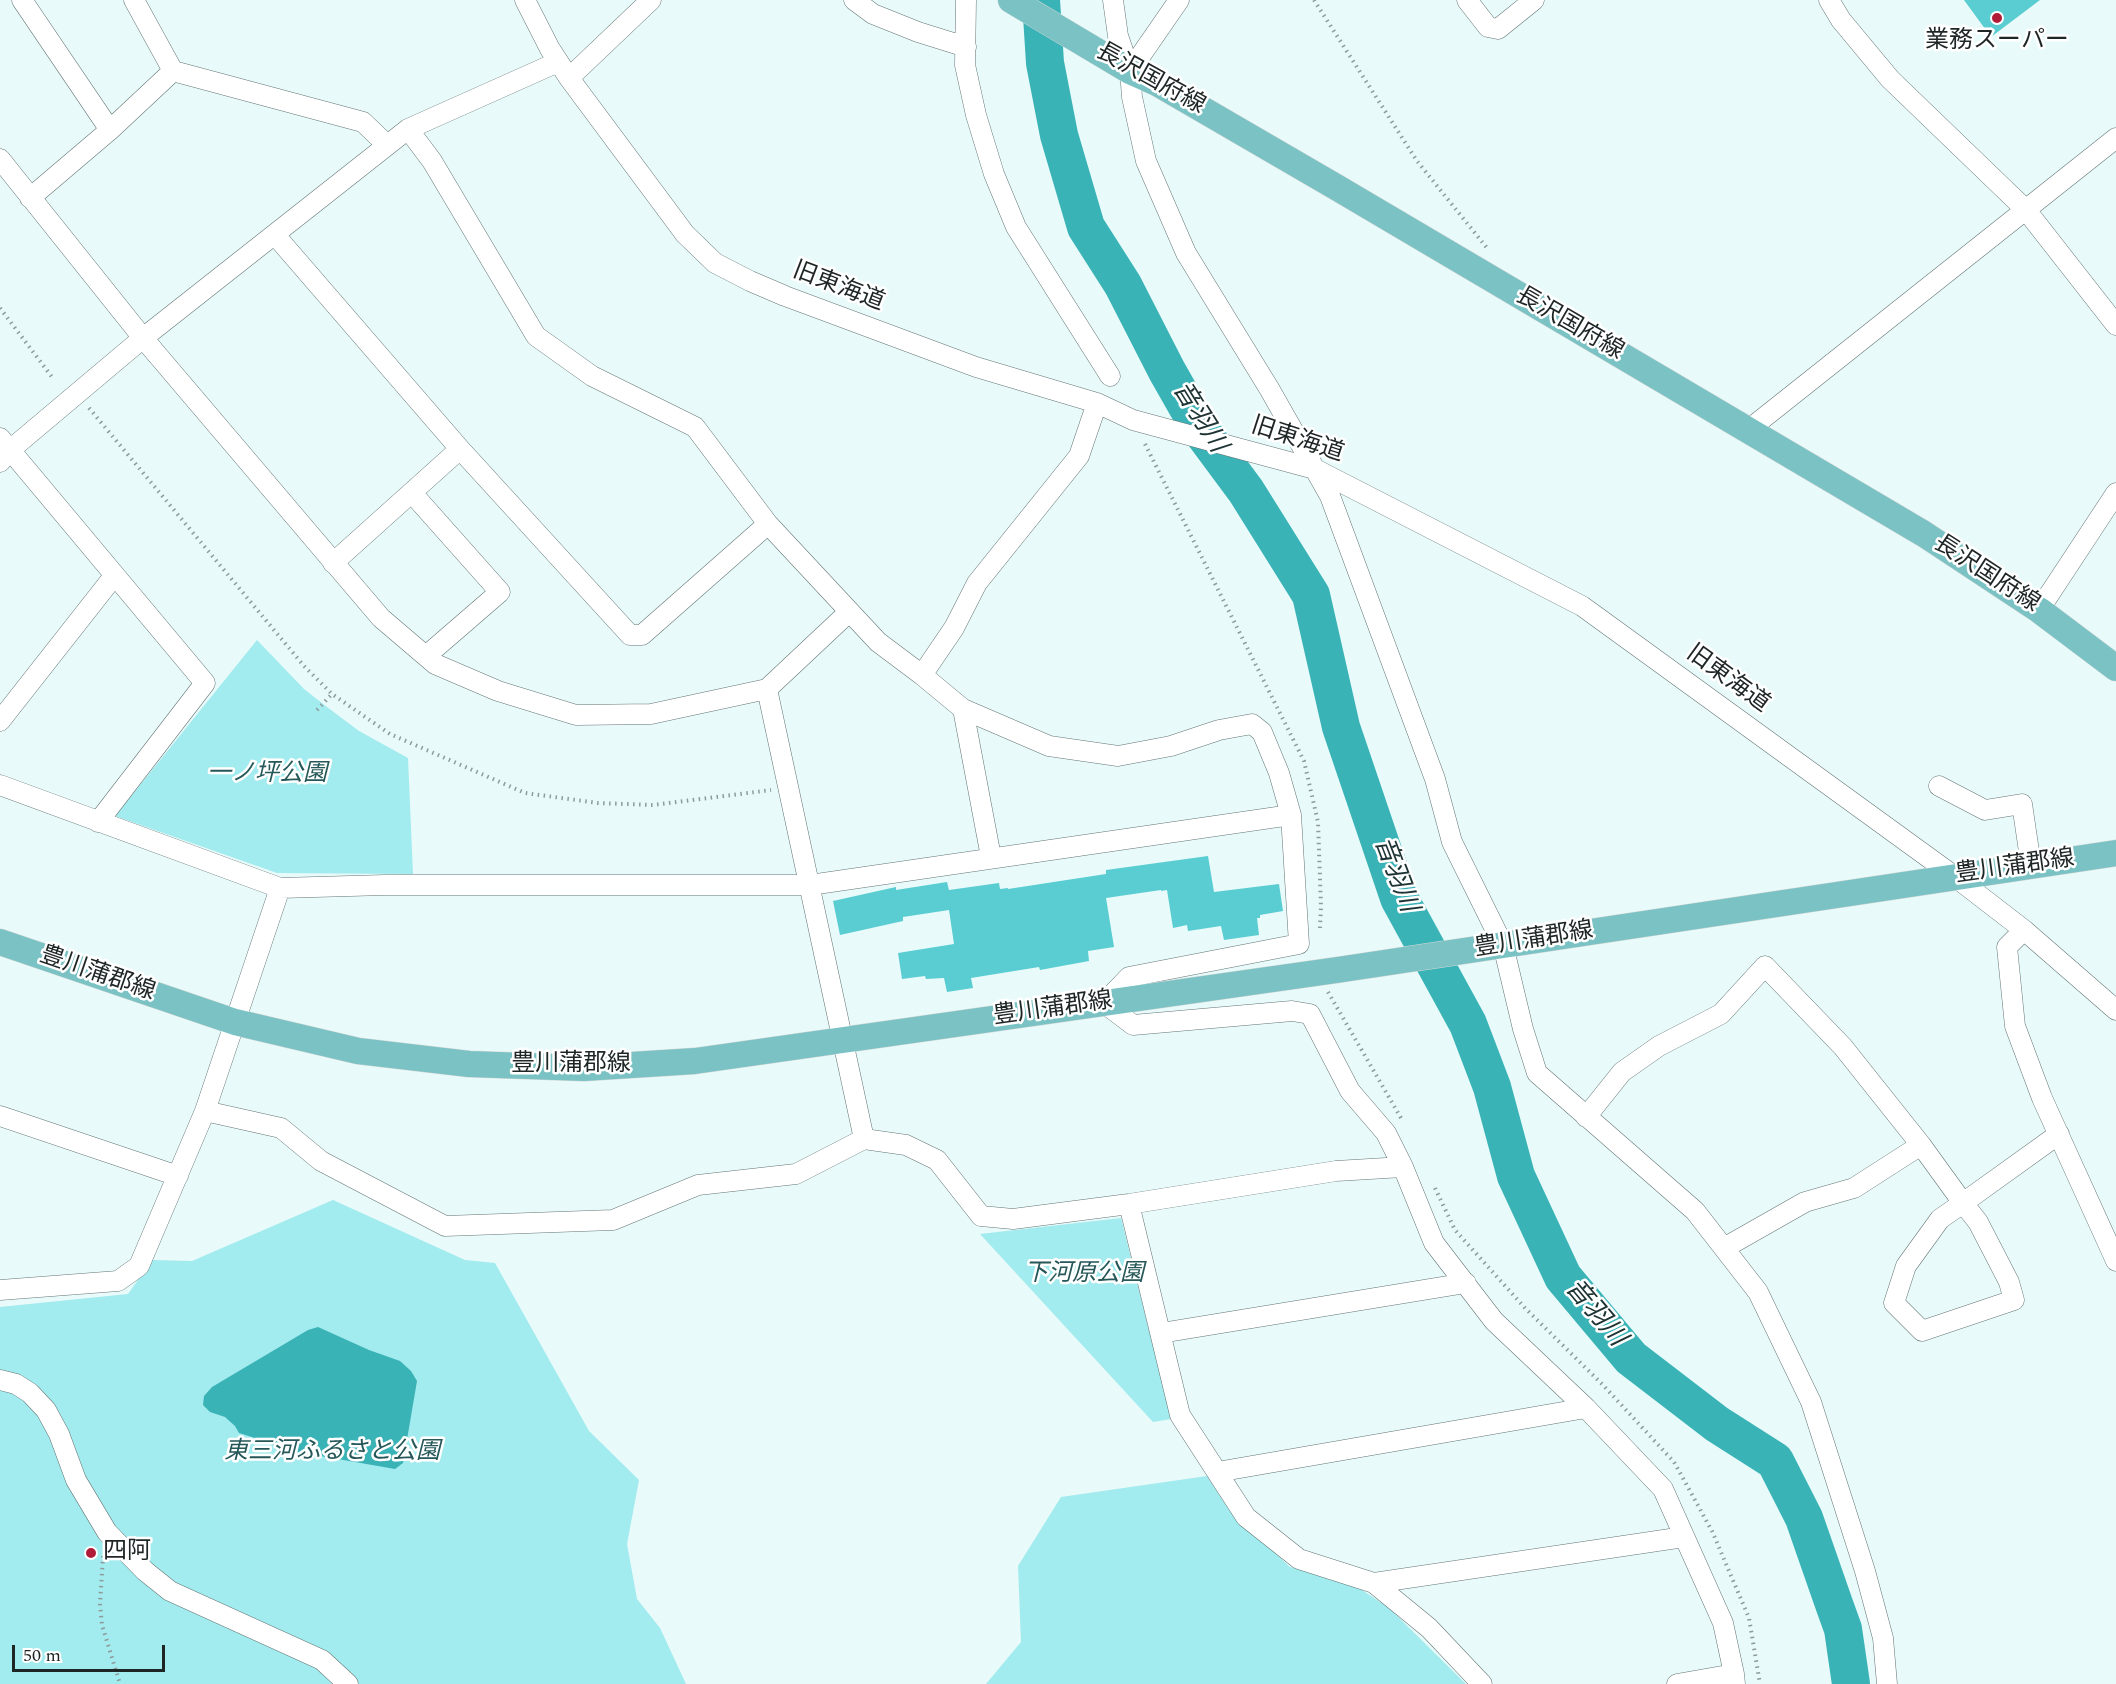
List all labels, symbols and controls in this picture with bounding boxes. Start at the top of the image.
marker: 業務スーパー [1990,11,2004,25]
place label: 業務スーパー [1925,28,2069,56]
street label: 長沢国府線 [1091,38,1209,122]
street label: 旧東海道 [788,257,888,319]
street label: 長沢国府線 [1510,283,1628,367]
water label: 音羽川 [1164,377,1232,459]
street label: 旧東海道 [1247,412,1347,470]
street label: 長沢国府線 [1928,530,2044,620]
street label: 旧東海道 [1680,640,1774,720]
park label: 一ノ坪公園 [207,761,327,789]
water label: 音羽川 [1365,833,1423,917]
street label: 豊川蒲郡線 [1954,845,2076,891]
street label: 豊川蒲郡線 [1472,917,1596,965]
street label: 豊川蒲郡線 [36,942,158,1008]
street label: 豊川蒲郡線 [992,987,1114,1033]
street label: 豊川蒲郡線 [511,1051,631,1079]
park label: 下河原公園 [1024,1261,1144,1289]
water label: 音羽川 [1557,1274,1631,1354]
park label: 東三河ふるさと公園 [224,1439,440,1467]
place label: 四阿 [103,1539,151,1567]
marker: 四阿 [84,1546,98,1560]
scale bar [15,1633,168,1671]
text: 50 m [23,1642,61,1669]

